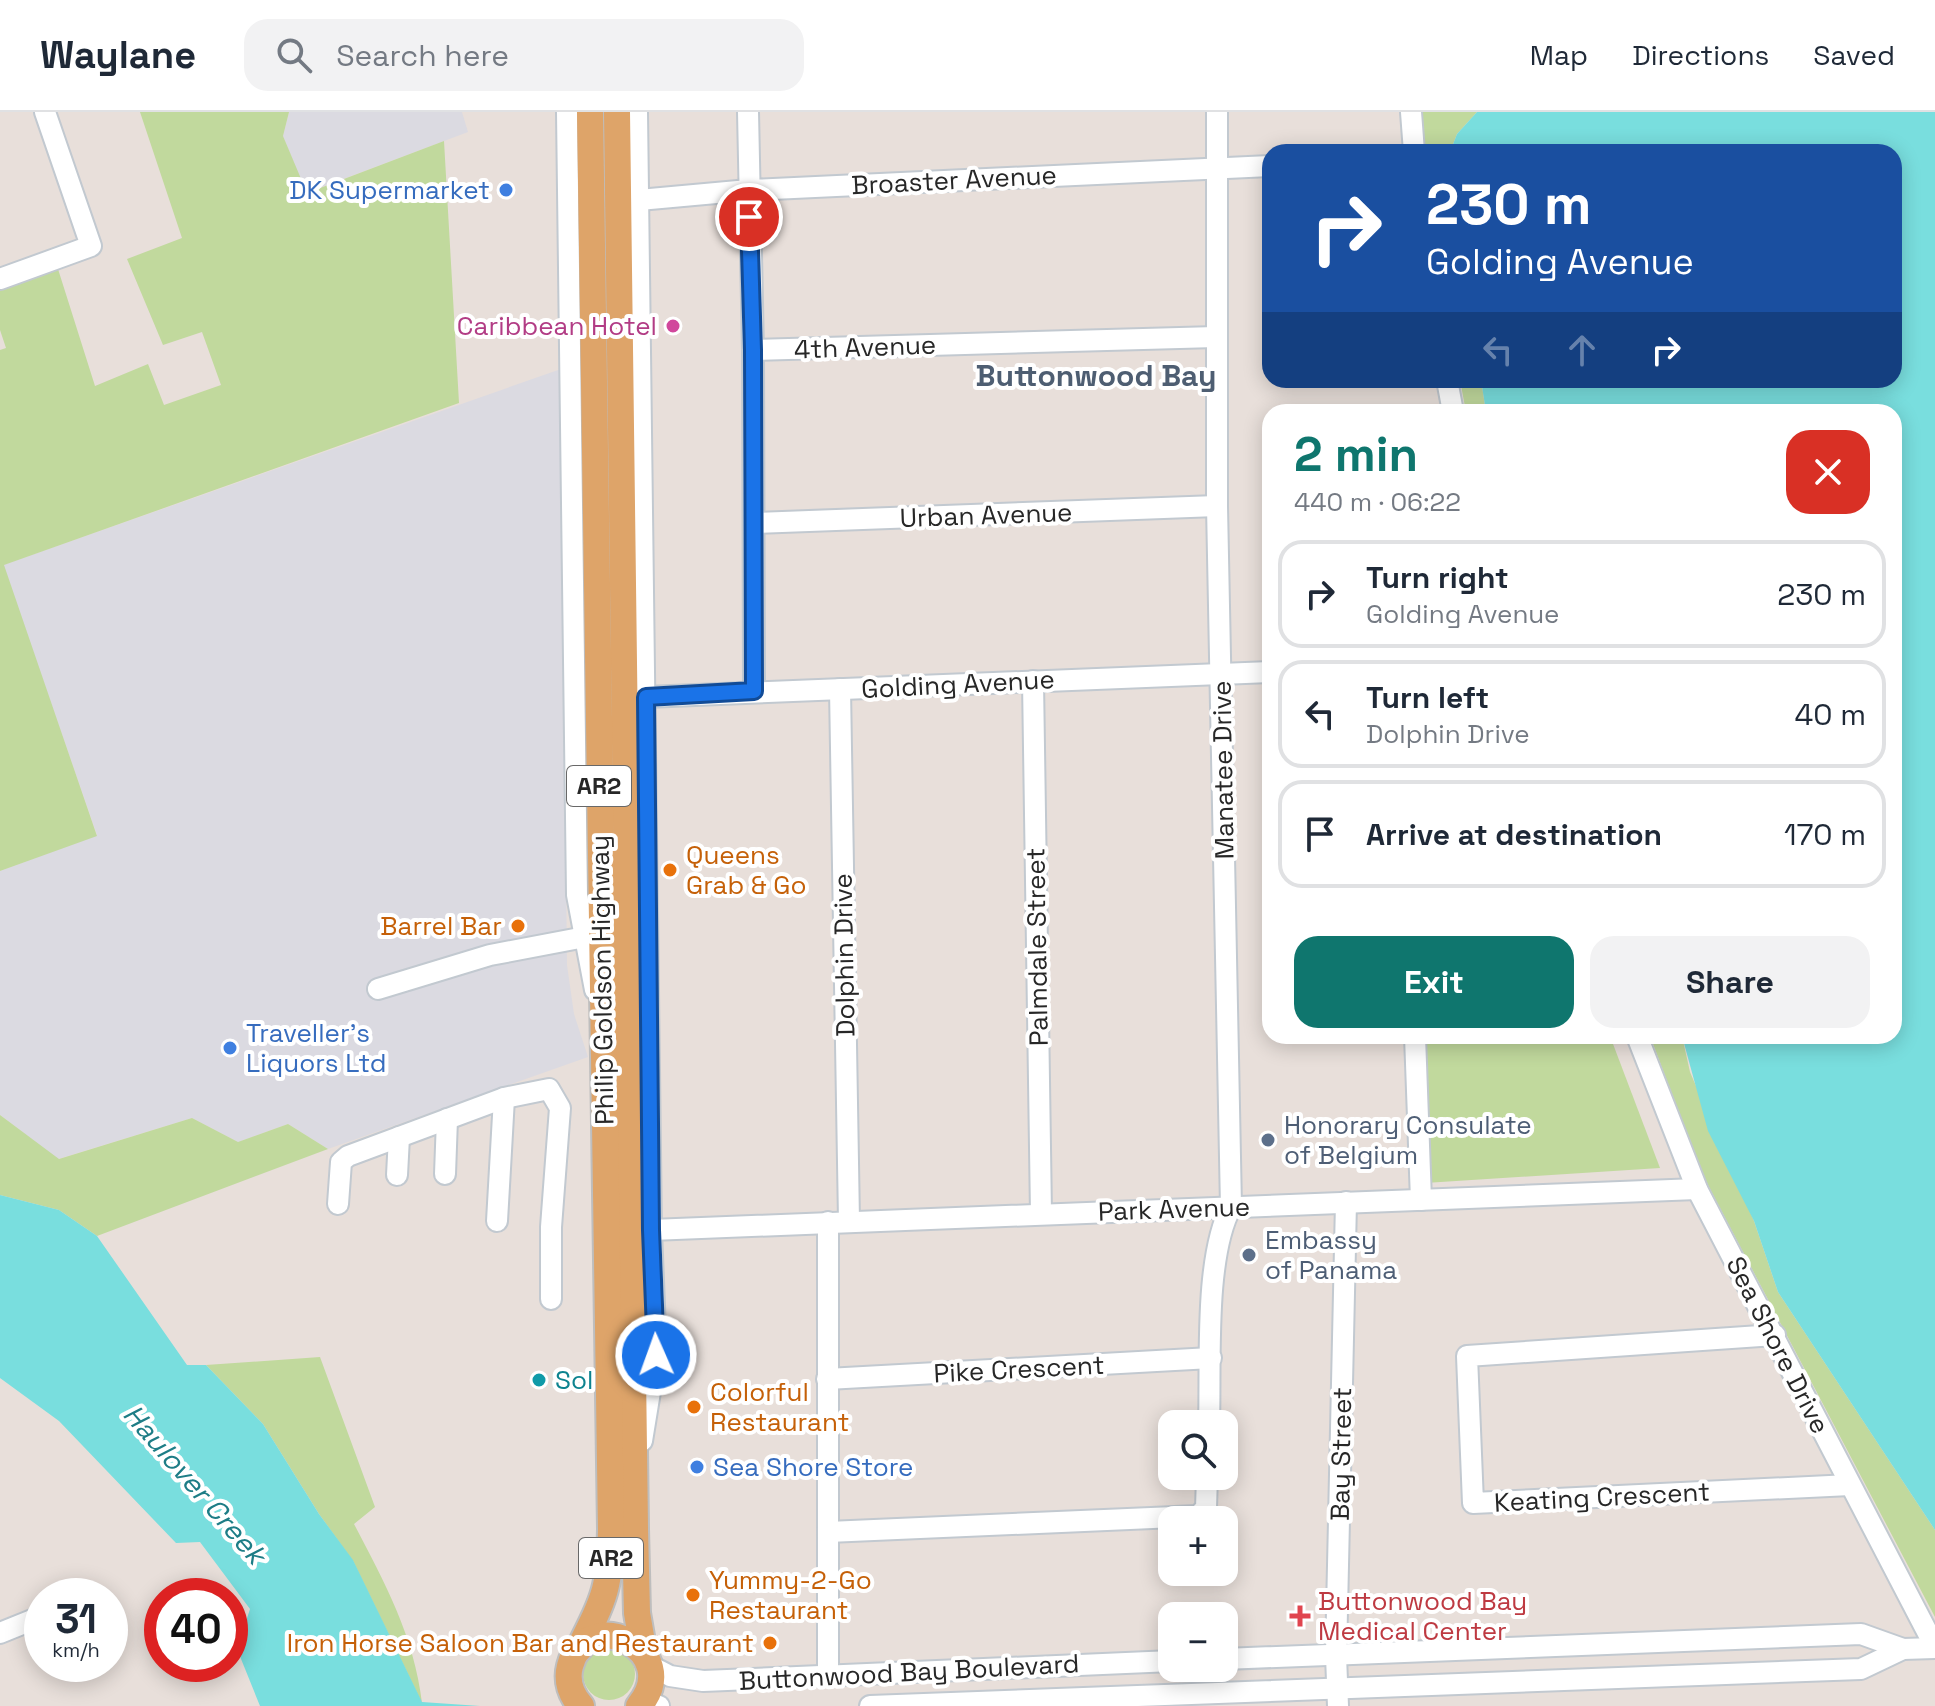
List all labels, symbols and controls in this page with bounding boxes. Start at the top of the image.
search box [244,19,804,91]
text: Waylane [40,31,196,79]
icon: search [272,33,316,77]
text: Search here [336,36,509,75]
text: Map [1530,37,1588,73]
text: Directions [1632,37,1769,73]
text: Saved [1813,37,1895,73]
street label: Broaster Avenue [850,158,1058,202]
text: 230 m [1426,169,1592,240]
place label: DK Supermarket [289,173,490,207]
icon: right [1294,176,1398,280]
marker: DK Supermarket [497,181,515,199]
pin [715,183,783,251]
icon: arrive [727,195,771,239]
text: Golding Avenue [1426,239,1694,285]
place label: Caribbean Hotel [457,309,657,343]
marker: Caribbean Hotel [664,317,682,335]
street label: 4th Avenue [793,328,937,366]
icon: left [1476,328,1520,372]
icon: ahead [1560,328,1604,372]
icon: right [1644,328,1688,372]
district label: Buttonwood Bay [976,356,1216,395]
text: 2 min [1294,424,1418,485]
button: close [1786,430,1870,514]
text: 440 m · 06:22 [1294,485,1461,519]
street label: Urban Avenue [899,495,1073,535]
text: Turn right [1366,558,1509,597]
icon: right [1298,572,1342,616]
text: 230 m [1777,575,1866,614]
text: Golding Avenue [1366,597,1560,631]
street label: Golding Avenue [860,662,1056,706]
text: Turn left [1366,678,1489,717]
street label: Manatee Drive [1204,680,1242,860]
icon: left [1298,692,1342,736]
text: 40 m [1795,695,1866,734]
text: Dolphin Drive [1366,717,1530,751]
road number: AR2 [567,766,631,806]
icon: arrive [1298,812,1342,856]
text: Arrive at destination [1366,815,1662,854]
text: 170 m [1784,815,1866,854]
street label: Philip Goldson Highway [582,835,622,1125]
place label: Queens Grab & Go [686,838,807,902]
street label: Palmdale Street [1018,847,1056,1047]
marker: Queens Grab & Go [661,861,679,879]
street label: Dolphin Drive [826,873,862,1037]
place label: Barrel Bar [380,909,502,943]
marker: Barrel Bar [509,917,527,935]
button: Exit [1294,936,1574,1028]
button: Share [1590,936,1870,1028]
place label: Traveller's Liquors Ltd [246,1016,387,1080]
marker: Traveller's Liquors Ltd [221,1039,239,1057]
place label: Honorary Consulate of Belgium [1284,1108,1532,1172]
marker: Honorary Consulate of Belgium [1259,1131,1277,1149]
street label: Park Avenue [1097,1189,1251,1229]
place label: Embassy of Panama [1265,1223,1397,1287]
marker: Embassy of Panama [1240,1246,1258,1264]
street label: Sea Shore Drive [1719,1251,1837,1439]
position arrow [614,1313,698,1397]
street label: Pike Crescent [933,1348,1105,1390]
place label: Sol [555,1363,593,1397]
marker: Sol [530,1371,548,1389]
place label: Colorful Restaurant [710,1375,849,1439]
street label: Bay Street [1323,1387,1359,1521]
water label: Haulover Creek [116,1397,276,1573]
marker: Colorful Restaurant [685,1398,703,1416]
map controls [1158,1410,1238,1682]
button: search [1158,1410,1238,1490]
place label: Sea Shore Store [713,1450,914,1484]
marker: Sea Shore Store [688,1458,706,1476]
street label: Keating Crescent [1493,1474,1711,1520]
button: + [1158,1506,1238,1586]
road number: AR2 [579,1538,643,1578]
place label: Yummy-2-Go Restaurant [709,1563,872,1627]
speed limit sign: 40 [144,1578,248,1682]
place label: Buttonwood Bay Medical Center [1318,1584,1527,1648]
marker: Yummy-2-Go Restaurant [684,1586,702,1604]
text: 31 [55,1594,97,1645]
button: − [1158,1602,1238,1682]
marker: Buttonwood Bay Medical Center [1289,1605,1311,1627]
place label: Iron Horse Saloon Bar and Restaurant [287,1626,754,1660]
marker: Iron Horse Saloon Bar and Restaurant [761,1634,779,1652]
text: km/h [52,1637,100,1663]
street label: Buttonwood Bay Boulevard [738,1646,1080,1698]

